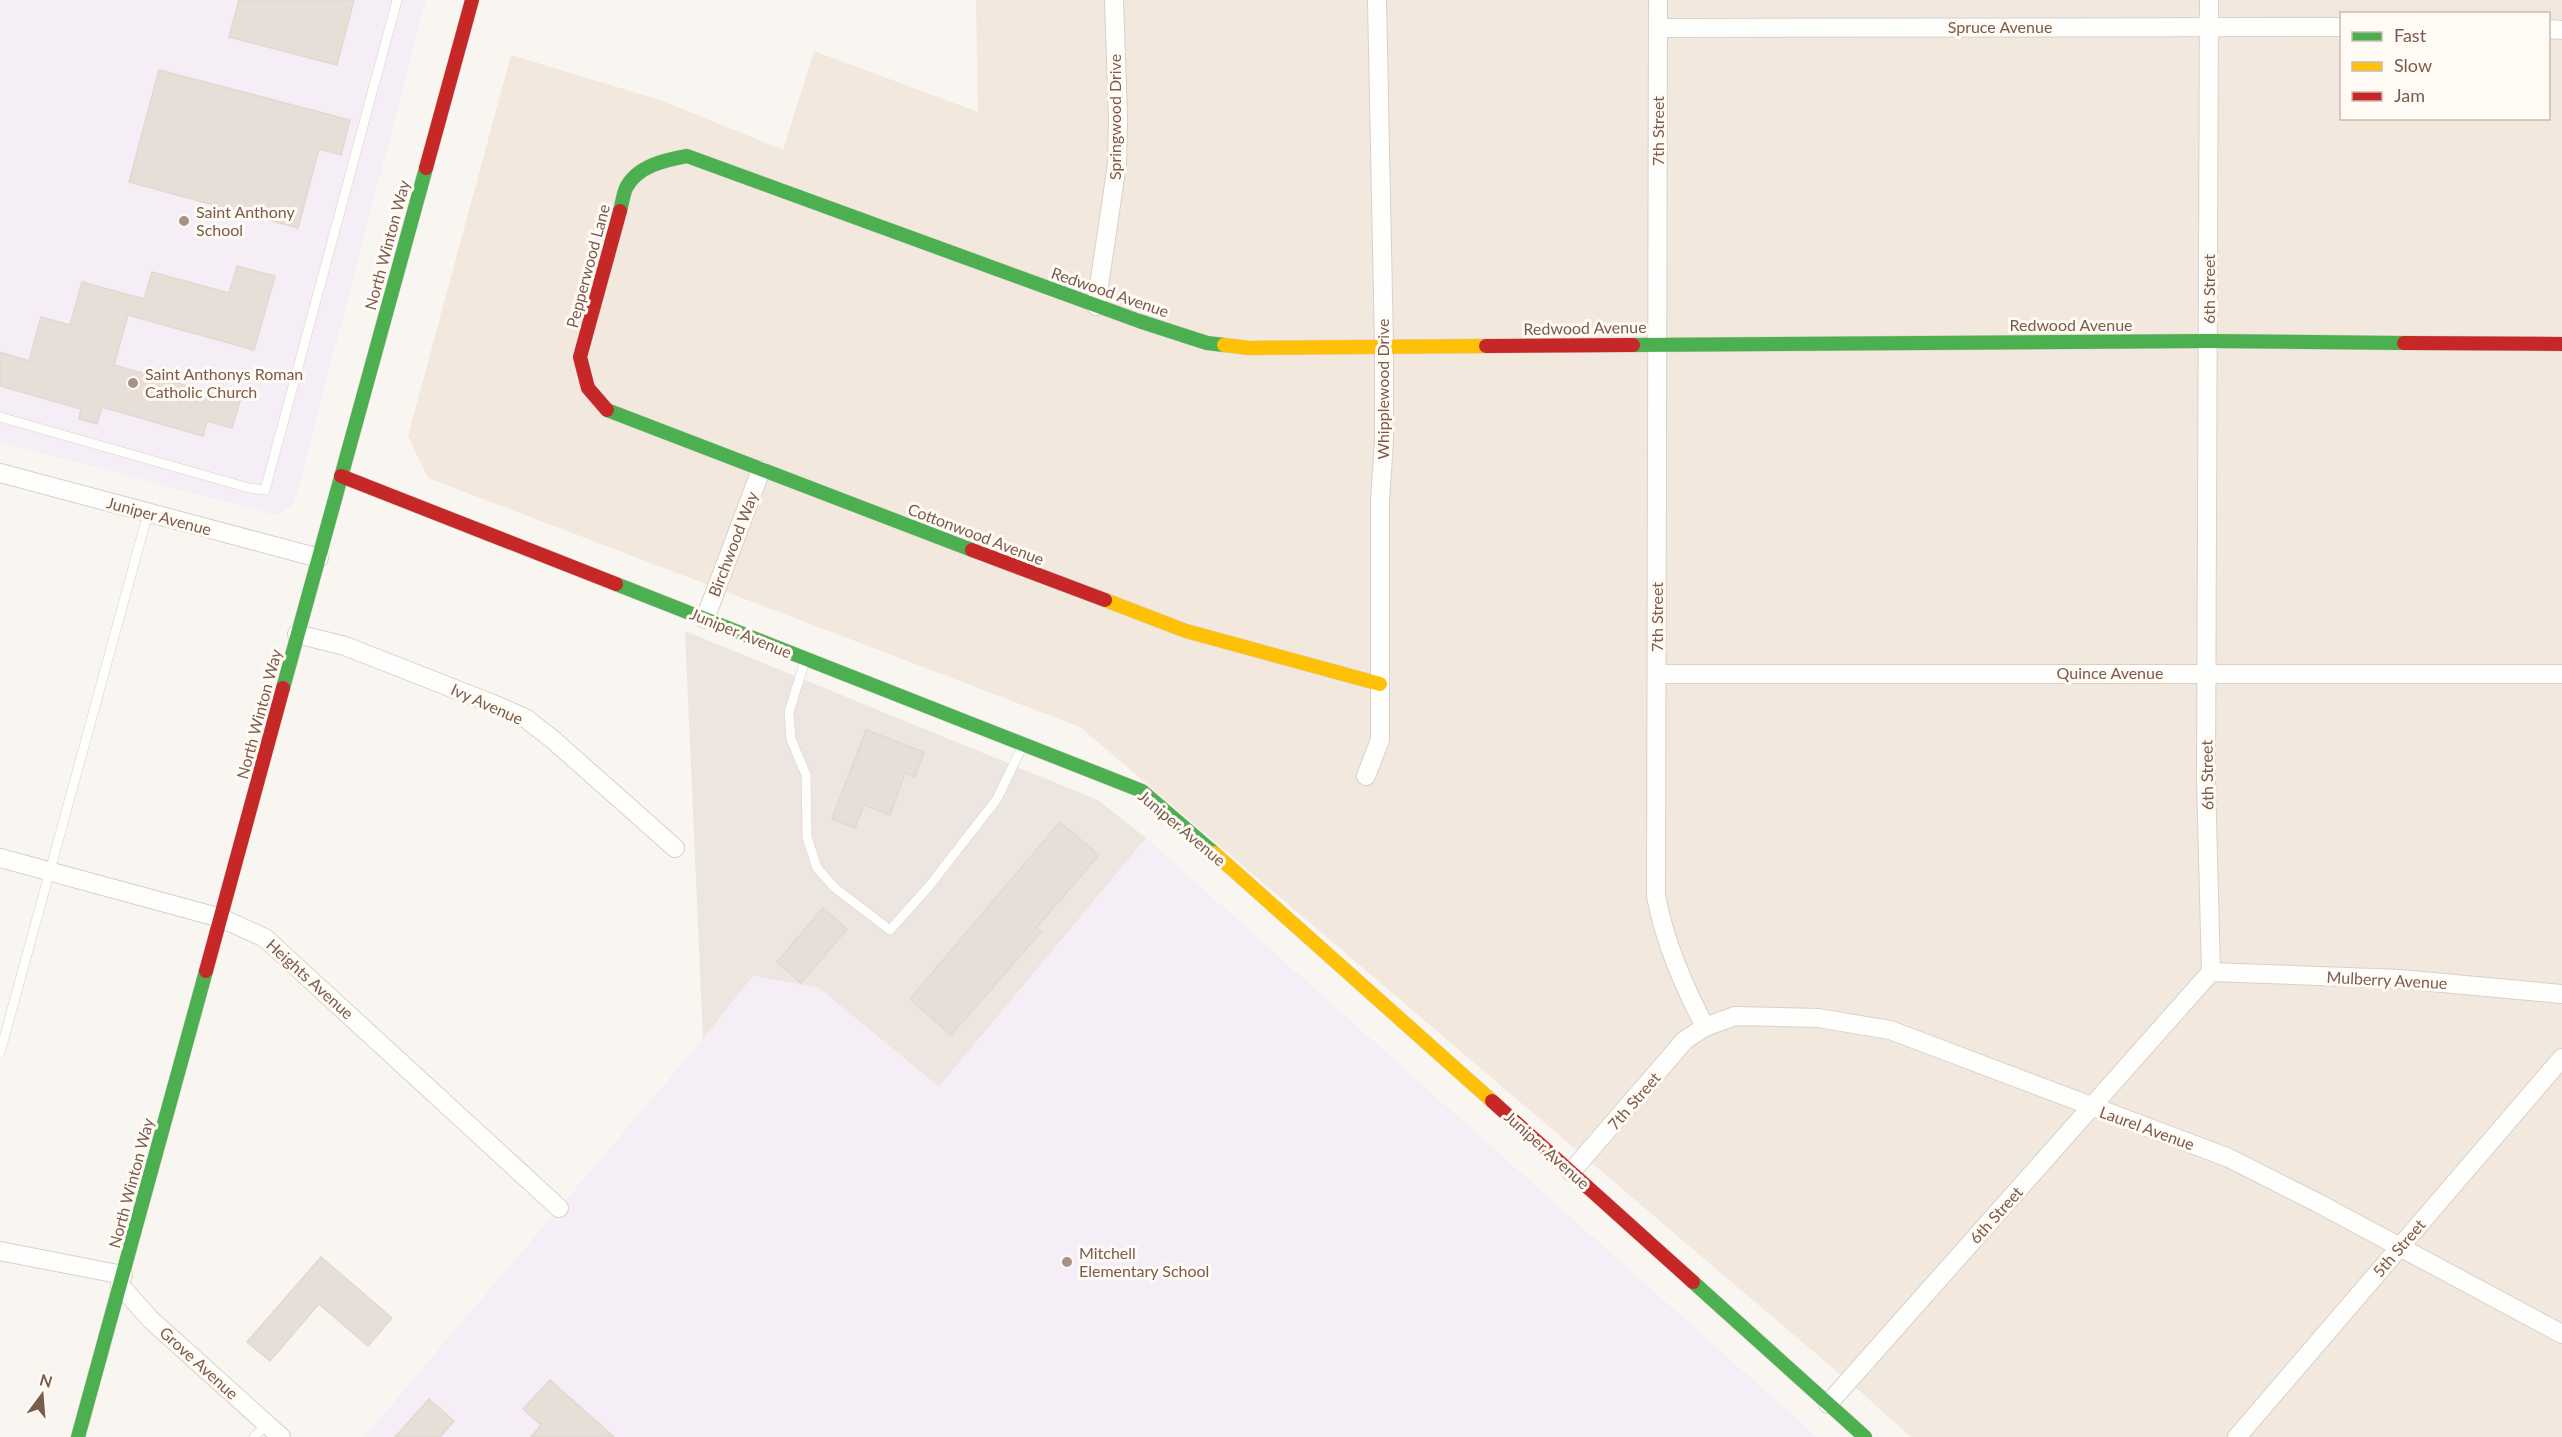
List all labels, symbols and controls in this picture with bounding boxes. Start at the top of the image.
legend [2340,12,2550,120]
street label: Spruce Avenue [1948,17,2052,36]
text: Fast [2394,24,2427,46]
street label: Springwood Drive [1105,54,1124,180]
text: Slow [2394,54,2432,76]
text: Jam [2394,84,2425,106]
street label: 7th Street [1648,96,1667,166]
street label: North Winton Way [360,177,413,312]
place label: Saint Anthony School [196,202,296,239]
street label: Pepperwood Lane [562,202,613,330]
marker: Saint Anthony School [177,214,191,228]
street label: 6th Street [2199,254,2218,324]
street label: Redwood Avenue [1049,263,1171,321]
street label: Redwood Avenue [2010,315,2133,334]
street label: Redwood Avenue [1523,317,1647,338]
street label: Whipplewood Drive [1373,318,1392,460]
place label: Saint Anthonys Roman Catholic Church [145,364,303,401]
marker: Saint Anthonys Roman Catholic Church [126,376,140,390]
street label: Birchwood Way [704,488,762,599]
street label: Juniper Avenue [105,492,214,539]
street label: Cottonwood Avenue [905,499,1047,568]
street label: 7th Street [1647,582,1666,652]
street label: Juniper Avenue [688,604,795,662]
street label: North Winton Way [232,646,285,781]
street label: Quince Avenue [2057,663,2163,682]
street label: Ivy Avenue [448,679,526,728]
street label: 6th Street [2196,740,2217,810]
street label: Juniper Avenue [1135,786,1230,869]
street label: Heights Avenue [263,935,358,1023]
street label: Mulberry Avenue [2326,967,2448,992]
street label: 7th Street [1603,1068,1664,1133]
street label: Laurel Avenue [2097,1102,2197,1153]
street label: Juniper Avenue [1501,1107,1594,1193]
street label: North Winton Way [104,1115,157,1250]
street label: 6th Street [1965,1182,2026,1247]
street label: 5th Street [2368,1215,2429,1280]
place label: Mitchell Elementary School [1079,1243,1209,1280]
marker: Mitchell Elementary School [1060,1255,1074,1269]
street label: Grove Avenue [156,1322,242,1403]
north arrow [12,1365,72,1425]
text: N [38,1369,55,1391]

